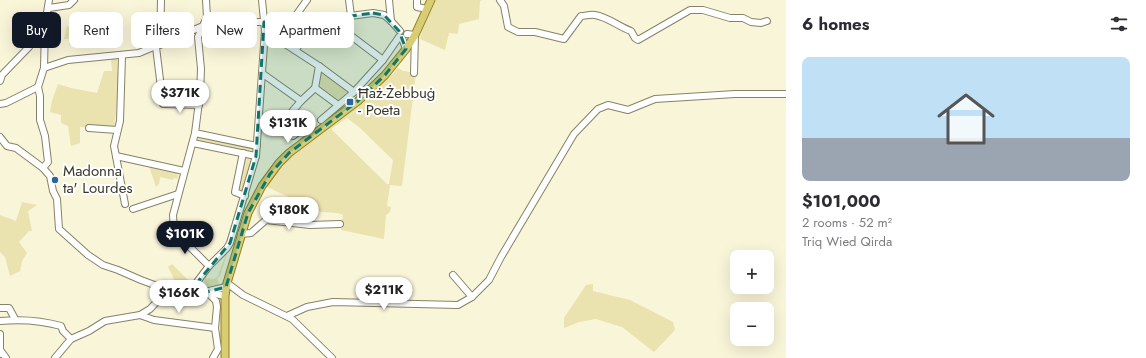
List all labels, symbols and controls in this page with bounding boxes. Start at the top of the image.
chip: Buy [12,12,61,48]
chip: Rent [69,12,123,48]
chip: Filters [131,12,194,48]
chip: New [202,12,257,48]
chip: Apartment [265,12,354,48]
text: 6 homes [802,12,870,36]
icon: filters [1108,13,1130,35]
pin: $371K [152,80,208,114]
place label: Ħaż-Żebbuġ - Poeta [358,82,435,121]
text: $371K [160,83,200,102]
icon: home [930,83,1002,155]
marker: Ħaż-Żebbuġ - Poeta [345,97,355,107]
pin: $131K [260,110,316,144]
text: $131K [269,113,307,132]
place label: Madonna ta' Lourdes [63,160,132,199]
marker: Madonna ta' Lourdes [50,175,60,185]
text: $101,000 [802,189,880,213]
pin: $180K [261,197,317,231]
text: $180K [269,200,309,219]
text: 2 rooms · 52 m² [802,213,892,232]
pin: $101K [157,221,213,255]
text: $101K [165,224,205,243]
text: Triq Wied Qirda [802,232,892,251]
map controls [730,250,774,346]
button: + [730,250,774,294]
pin: $211K [356,277,412,311]
pin: $166K [151,280,207,314]
text: $211K [365,280,403,299]
text: $166K [158,283,200,302]
button: − [730,302,774,346]

